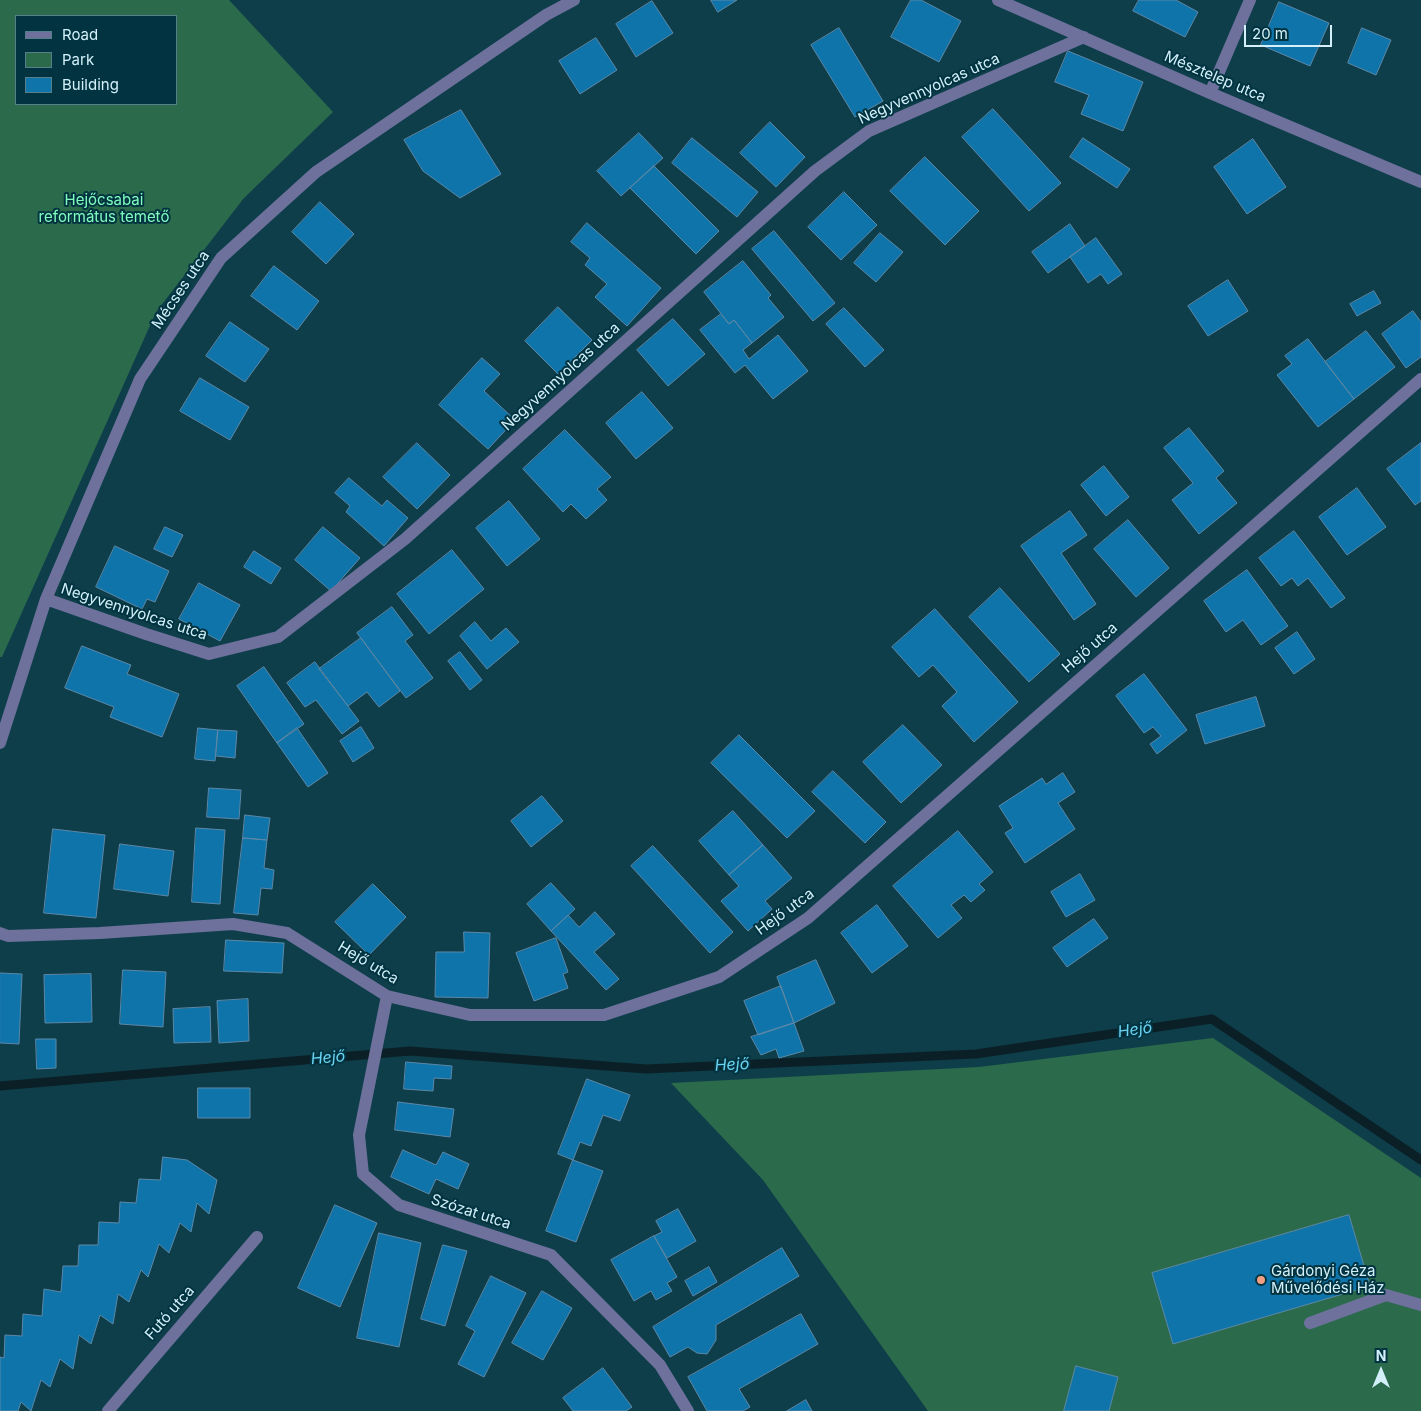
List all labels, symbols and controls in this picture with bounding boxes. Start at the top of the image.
legend [15,15,178,105]
scale bar [1246,15,1334,47]
text: 20 m [1252,24,1288,43]
text: Road [62,25,98,44]
street label: Mésztelep utca [1162,48,1268,106]
text: Park [62,50,94,69]
street label: Negyvennyolcas utca [856,50,1002,128]
text: Building [62,75,119,94]
park label: Hejőcsabai református temető [39,191,169,226]
street label: Mécses utca [148,247,214,333]
street label: Negyvennyolcas utca [498,319,624,435]
street label: Negyvennyolcas utca [59,580,209,644]
street label: Hejő utca [1059,619,1121,677]
street label: Hejő utca [752,885,818,939]
street label: Hejő utca [334,938,402,988]
water label: Hejő [1117,1018,1153,1042]
water label: Hejő [310,1047,346,1069]
water label: Hejő [714,1055,750,1075]
street label: Szózat utca [429,1191,513,1233]
place label: Gárdonyi Géza Művelődési Ház [1271,1262,1384,1297]
marker: Gárdonyi Géza Művelődési Ház [1255,1274,1267,1286]
street label: Futó utca [142,1282,198,1344]
north arrow [1356,1346,1406,1396]
text: N [1376,1347,1386,1364]

